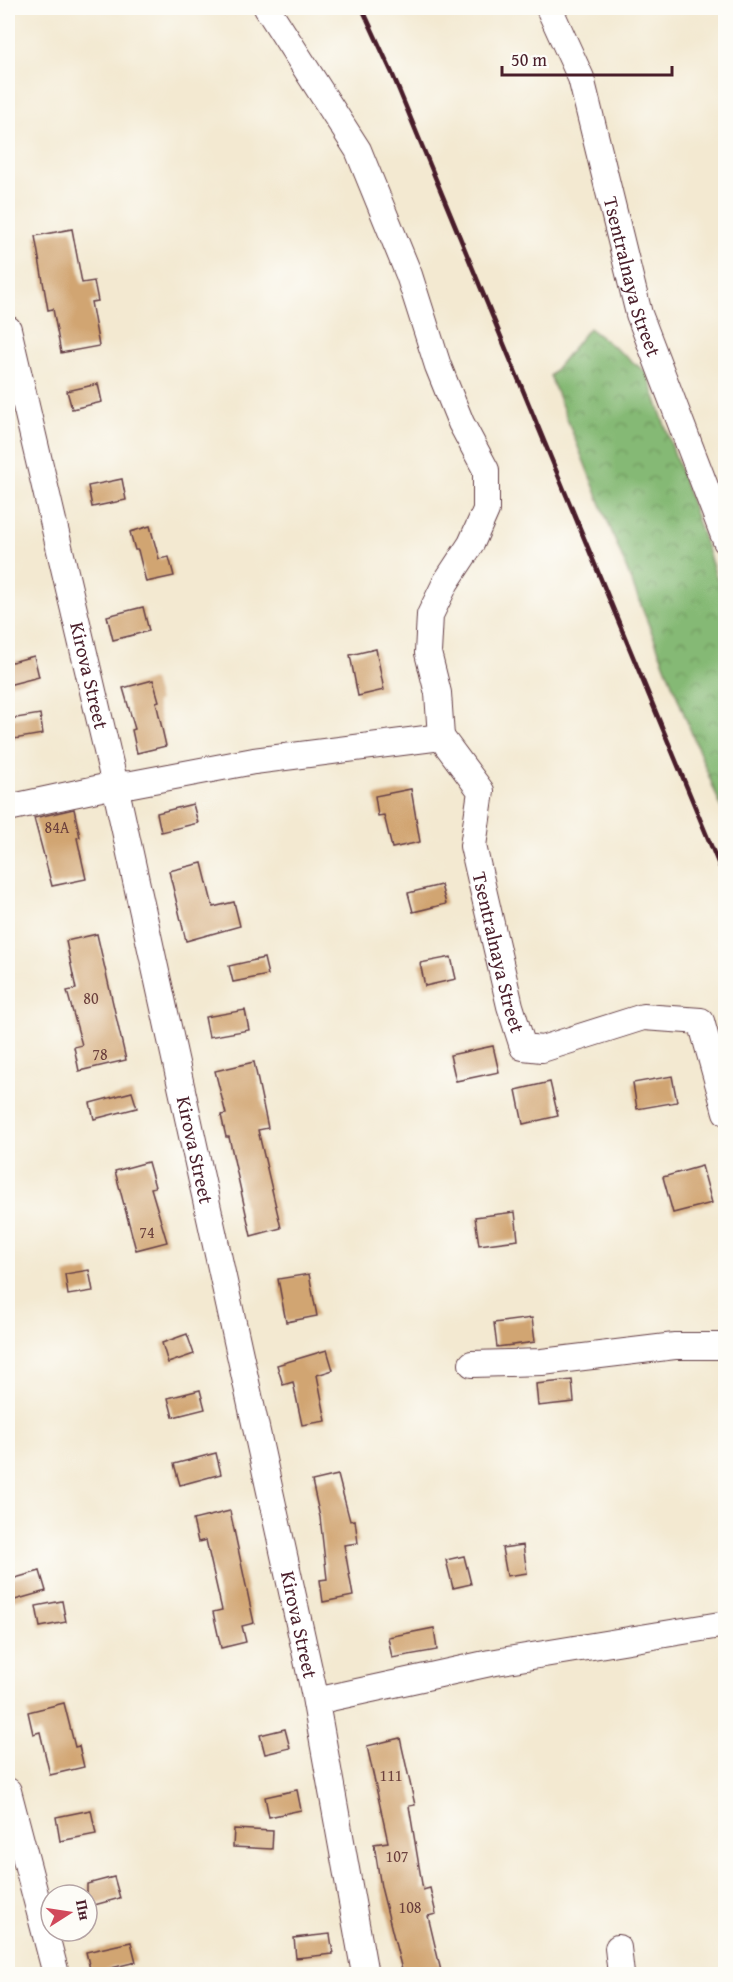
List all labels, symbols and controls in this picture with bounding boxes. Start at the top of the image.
scale bar [502,39,672,77]
text: 50 m [511,46,547,73]
street label: Tsentralnaya Street [597,193,669,360]
street label: Kirova Street [63,619,116,732]
house number: 84А [44,815,70,839]
street label: Tsentralnaya Street [465,869,533,1036]
house number: 80 [83,986,99,1010]
house number: 78 [92,1042,108,1066]
street label: Kirova Street [170,1093,221,1206]
house number: 74 [139,1220,155,1244]
street label: Kirova Street [274,1568,326,1681]
house number: 111 [379,1763,403,1787]
house number: 107 [385,1844,409,1868]
north arrow [39,1883,99,1943]
house number: 108 [398,1895,422,1919]
text: Пн [70,1897,98,1923]

